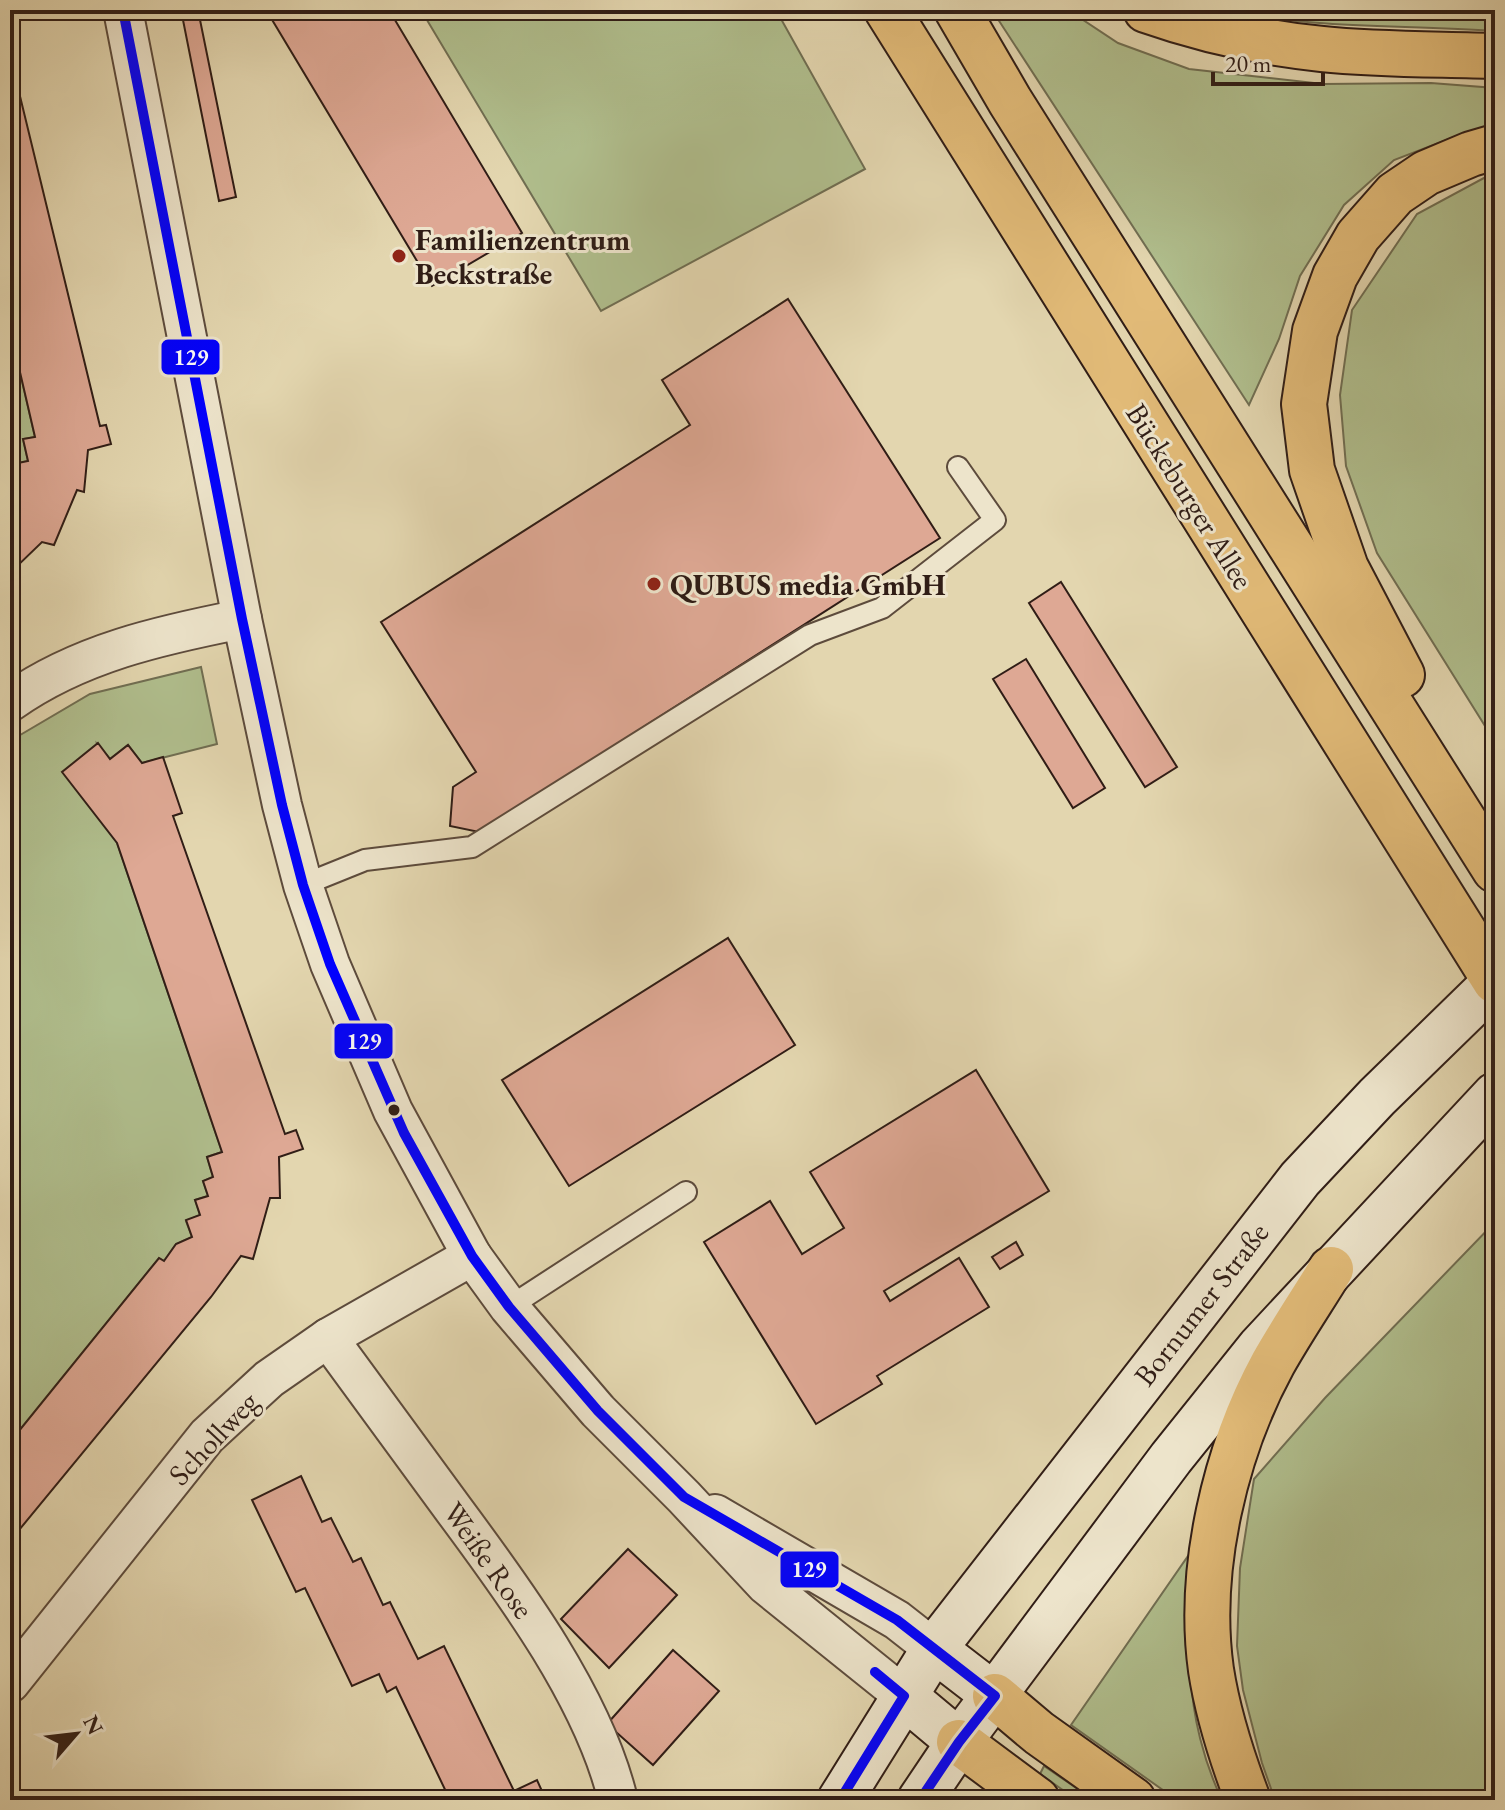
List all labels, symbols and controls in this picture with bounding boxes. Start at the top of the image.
scale bar [1213,36,1323,86]
text: 20 m [1225,48,1272,79]
place label: Familienzentrum Beckstraße [415,220,630,293]
marker: Familienzentrum Beckstraße [390,247,408,265]
line badge: 129 [160,338,221,376]
text: 129 [174,343,209,372]
street label: Bückeburger Allee [1117,396,1263,596]
place label: QUBUS media GmbH [670,565,946,604]
marker: QUBUS media GmbH [645,575,663,593]
line badge: 129 [333,1022,394,1060]
text: 129 [347,1027,382,1056]
unlabelled marker [386,1102,402,1118]
street label: Bornumer Straße [1125,1214,1277,1394]
street label: Schollweg [160,1382,267,1493]
street label: Weiße Rose [435,1494,543,1626]
line badge: 129 [779,1550,840,1589]
text: 129 [792,1555,827,1584]
north arrow [36,1694,116,1774]
text: N [76,1710,110,1740]

